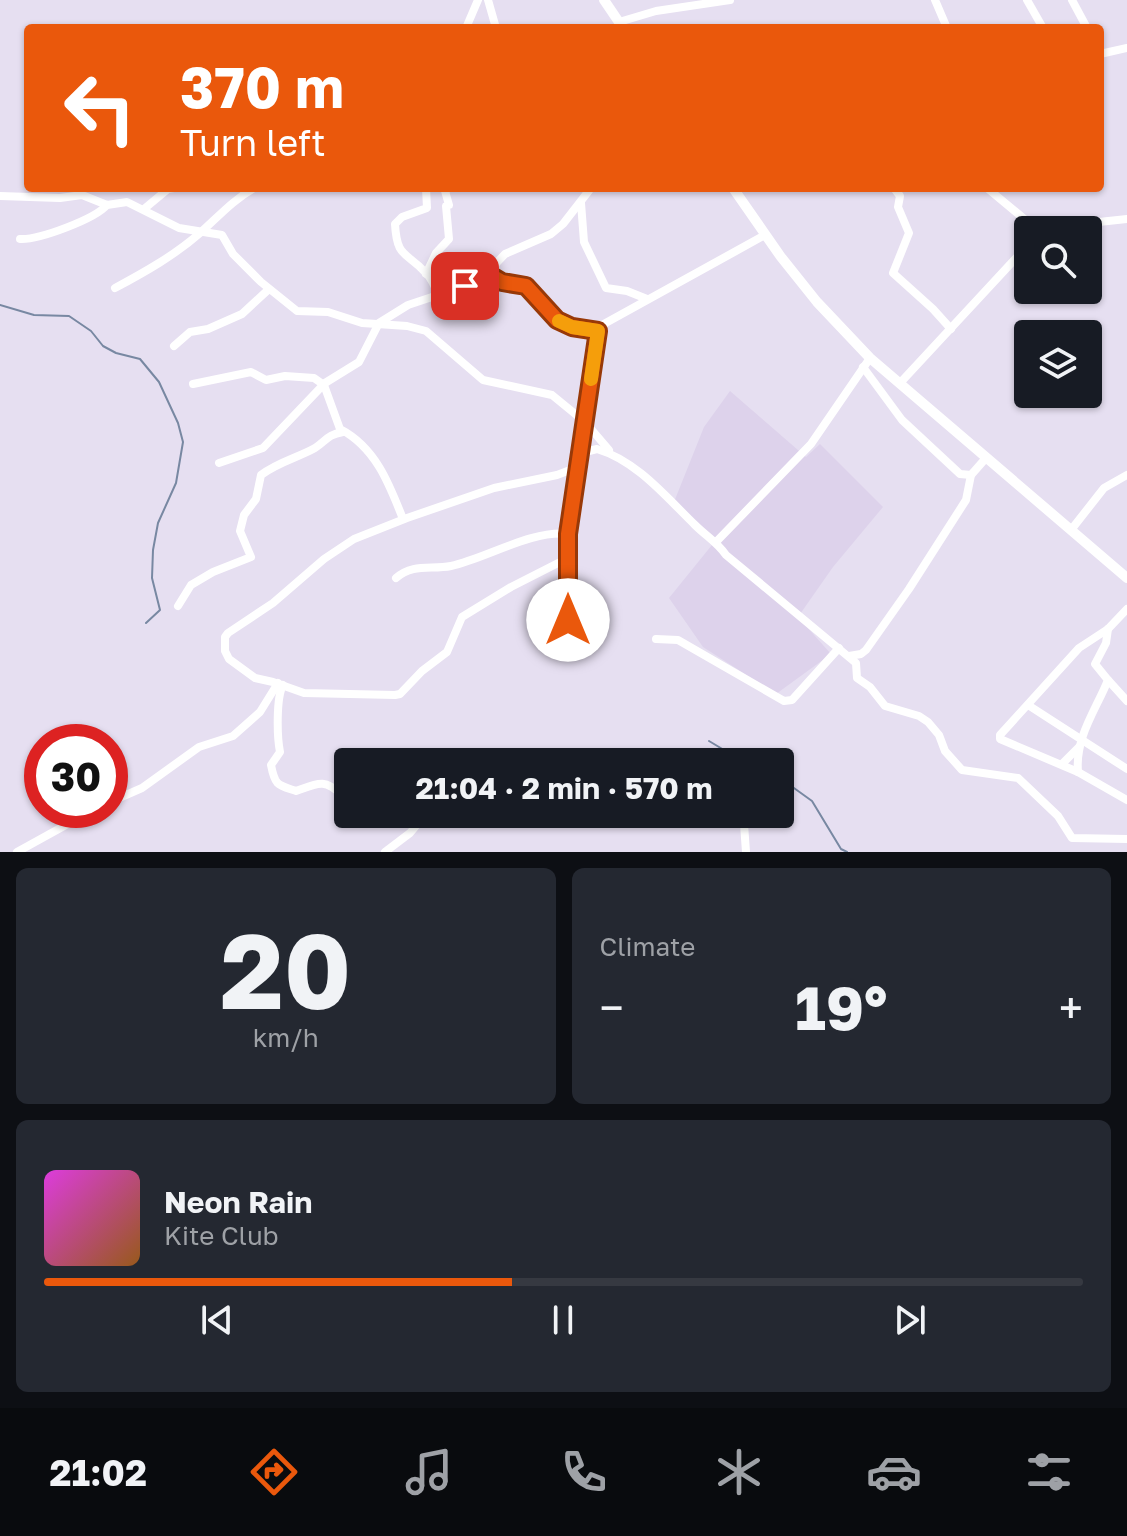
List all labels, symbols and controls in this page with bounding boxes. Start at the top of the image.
text: 370 m [180,53,344,120]
icon: left [48,56,152,160]
text: Turn left [180,121,326,164]
map controls [1014,216,1102,408]
button: search [1014,216,1102,304]
pin [431,252,499,320]
icon: arrive [443,264,487,308]
button: layers [1014,320,1102,408]
position arrow [526,578,610,662]
speed limit sign: 30 [24,724,128,828]
text: 21:04 · 2 min · 570 m [415,770,713,806]
text: 20 [220,907,351,1032]
text: Climate [600,931,695,962]
text: 19° [795,971,887,1043]
text: − [600,981,624,1034]
text: + [1059,981,1083,1034]
text: km/h [253,1022,319,1053]
text: Neon Rain [164,1184,312,1220]
text: Kite Club [164,1220,279,1251]
icon: previous [195,1298,239,1342]
icon: pause [541,1298,585,1342]
icon: next [888,1298,932,1342]
icon: directions [246,1444,302,1500]
icon: music [401,1444,457,1500]
icon: phone [556,1444,612,1500]
icon: climate [711,1444,767,1500]
icon: car [866,1444,922,1500]
icon: filters [1021,1444,1077,1500]
text: 21:02 [50,1451,147,1494]

